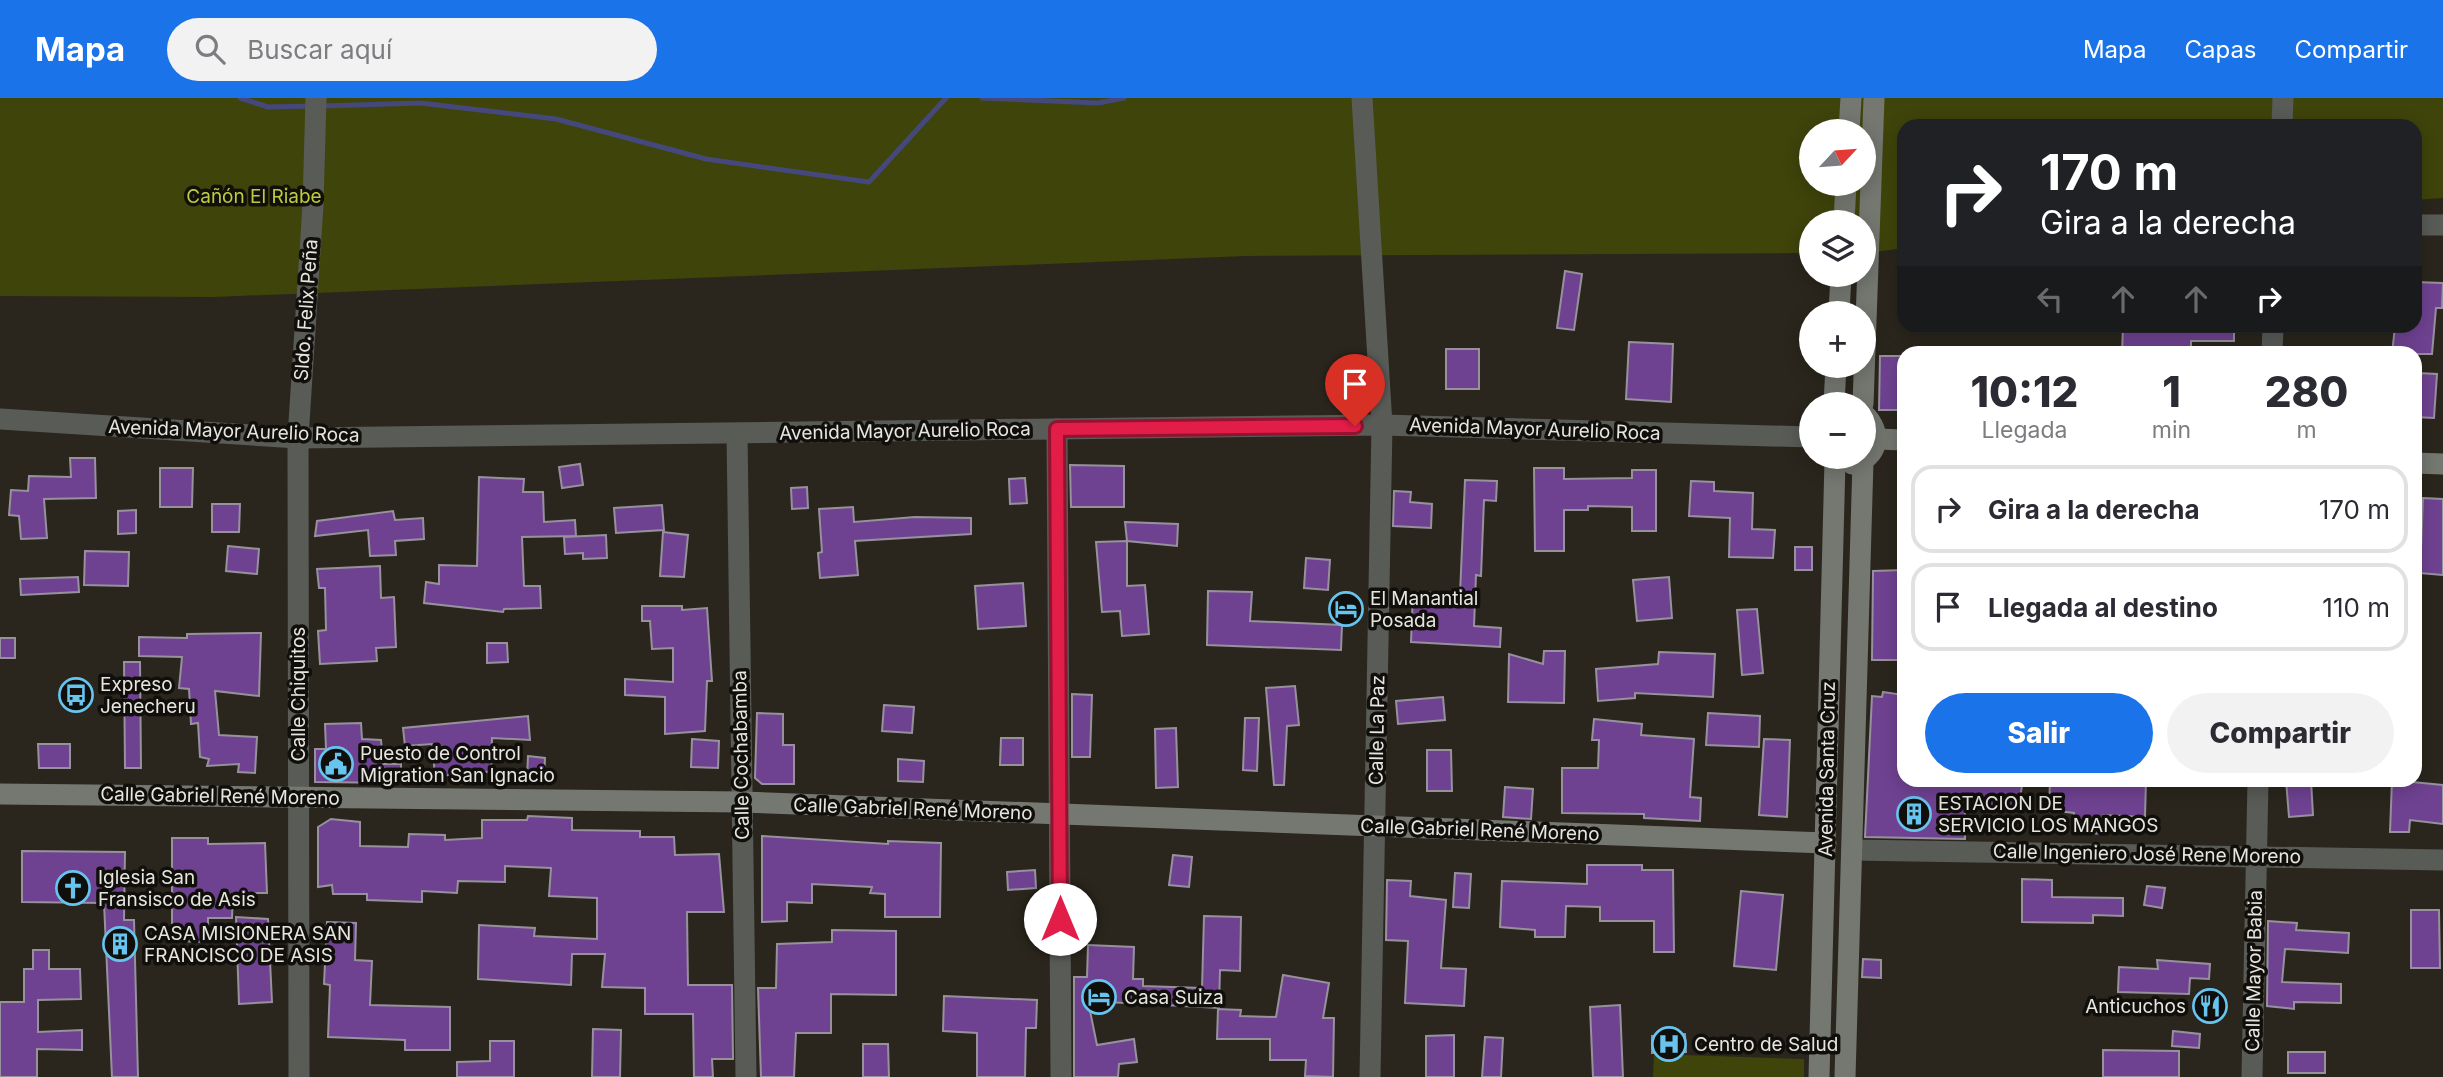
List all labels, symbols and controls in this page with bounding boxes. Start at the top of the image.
search box [167,18,657,81]
text: Mapa [35,29,125,69]
icon: search [191,30,229,68]
text: Buscar aquí [247,34,392,65]
text: Mapa [2083,35,2146,64]
text: Capas [2184,35,2257,64]
text: Compartir [2295,35,2408,64]
north arrow [1799,119,1876,196]
map controls [1799,119,1876,469]
text: 170 m [2040,143,2178,202]
icon: right [1925,147,2016,238]
park label: Cañón El Riabe [186,185,322,208]
text: Gira a la derecha [2040,203,2296,242]
button: layers [1799,210,1876,287]
street label: Sldo. Felix Peña [290,238,322,382]
icon: left [2031,280,2069,318]
icon: ahead [2104,280,2142,318]
icon: ahead [2177,280,2215,318]
icon: right [2250,280,2288,318]
button: + [1799,301,1876,378]
pin [1325,354,1385,426]
icon: arrive [1336,365,1374,403]
text: 10:12 [1971,366,2078,417]
text: 1 [2162,366,2181,417]
text: 280 [2265,366,2348,417]
button: − [1799,392,1876,469]
street label: Avenida Mayor Aurelio Roca [1409,413,1661,445]
street label: Avenida Mayor Aurelio Roca [108,415,360,447]
text: Llegada [1981,416,2067,444]
text: min [2152,416,2191,444]
text: m [2296,416,2317,444]
street label: Avenida Mayor Aurelio Roca [779,417,1031,445]
icon: right [1929,490,1967,528]
text: Gira a la derecha [1988,494,2200,525]
text: 170 m [2319,494,2390,525]
place label: El Manantial Posada [1370,587,1478,632]
icon: arrive [1929,588,1967,626]
hotel icon: El Manantial Posada [1327,590,1365,628]
text: Llegada al destino [1988,592,2218,623]
text: 110 m [2322,592,2390,623]
street label: Calle Chiquitos [287,627,310,761]
street label: Calle Cochabamba [728,670,754,840]
place label: Expreso Jenecheru [100,673,196,718]
street label: Calle La Paz [1365,675,1389,785]
bus stop icon: Expreso Jenecheru [57,676,95,714]
street label: Avenida Santa Cruz [1814,681,1840,857]
button: Salir [1925,693,2153,773]
button: Compartir [2167,693,2394,773]
place label: Puesto de Control Migration San Ignacio [360,742,555,787]
public building icon: Puesto de Control Migration San Ignacio [317,745,355,783]
street label: Calle Gabriel René Moreno [100,782,340,810]
place label: ESTACION DE SERVICIO LOS MANGOS [1938,792,2158,837]
street label: Calle Gabriel René Moreno [793,793,1033,825]
building icon: ESTACION DE SERVICIO LOS MANGOS [1895,795,1933,833]
street label: Calle Gabriel René Moreno [1360,814,1600,846]
street label: Calle Ingeniero José Rene Moreno [1993,840,2301,868]
place label: Iglesia San Fransisco de Asis [98,866,256,911]
church icon: Iglesia San Fransisco de Asis [54,869,92,907]
position arrow [1023,882,1097,956]
street label: Calle Mayor Babia [2241,890,2267,1052]
place label: CASA MISIONERA SAN FRANCISCO DE ASIS [144,922,351,967]
building icon: CASA MISIONERA SAN FRANCISCO DE ASIS [101,925,139,963]
hotel icon: Casa Suiza [1080,978,1118,1016]
place label: Casa Suiza [1124,986,1224,1009]
restaurant icon: Anticuchos [2191,987,2229,1025]
place label: Anticuchos [2085,995,2186,1018]
hospital icon: Centro de Salud [1650,1025,1688,1063]
place label: Centro de Salud [1694,1033,1838,1056]

